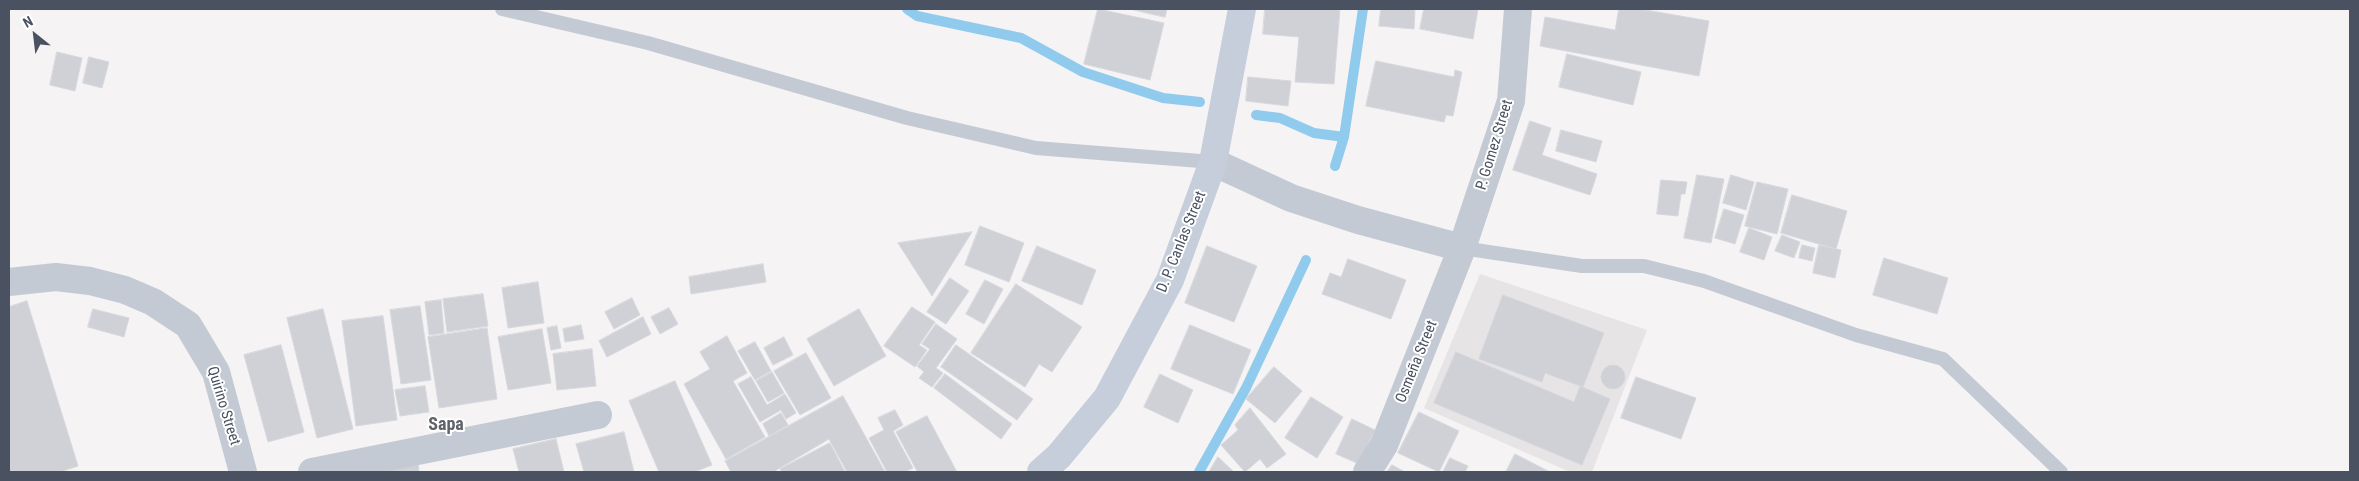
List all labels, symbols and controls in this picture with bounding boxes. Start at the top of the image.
north arrow [10,10,60,60]
text: N [20,13,35,31]
street label: P. Gomez Street [1473,98,1517,192]
street label: D. P. Canlas Street [1154,189,1210,295]
street label: Osmeña Street [1392,318,1442,406]
street label: Quirino Street [203,365,243,447]
district label: Sapa [428,414,464,436]

